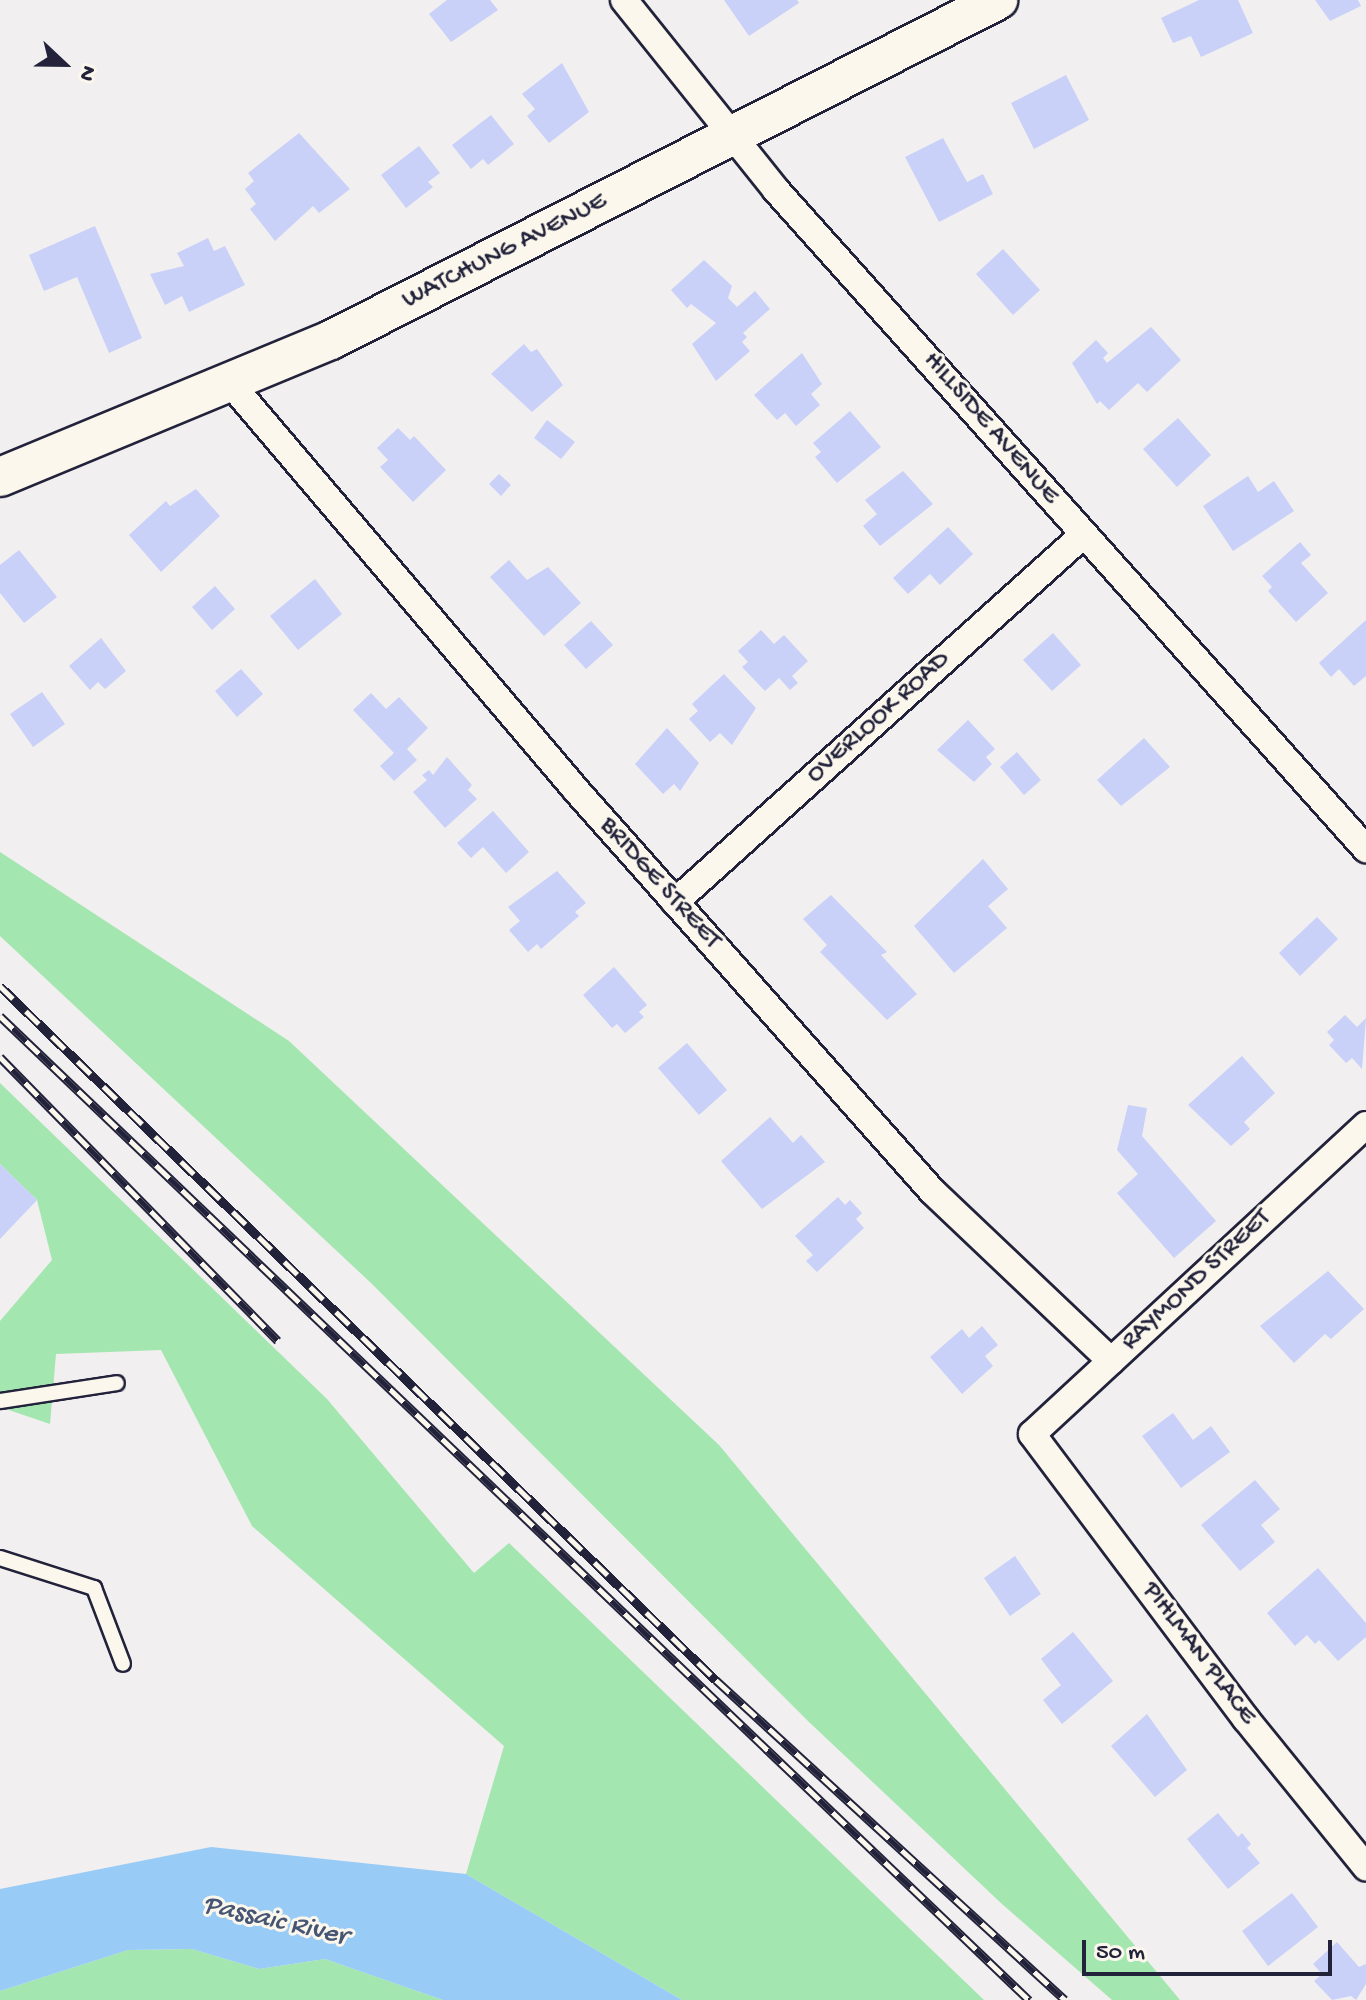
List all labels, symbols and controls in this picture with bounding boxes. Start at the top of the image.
north arrow [24,24,104,104]
text: N [72,61,101,85]
street label: WATCHUNG AVENUE [398,187,612,317]
street label: HILLSIDE AVENUE [915,346,1065,512]
street label: OVERLOOK ROAD [801,645,957,791]
street label: BRIDGE STREET [592,812,726,956]
street label: RAYMOND STREET [1116,1204,1278,1358]
street label: PIHLMAN PLACE [1134,1576,1262,1732]
water label: Passaic River [200,1889,350,1955]
scale bar [1086,1924,1336,1974]
text: 50 m [1096,1939,1145,1968]

